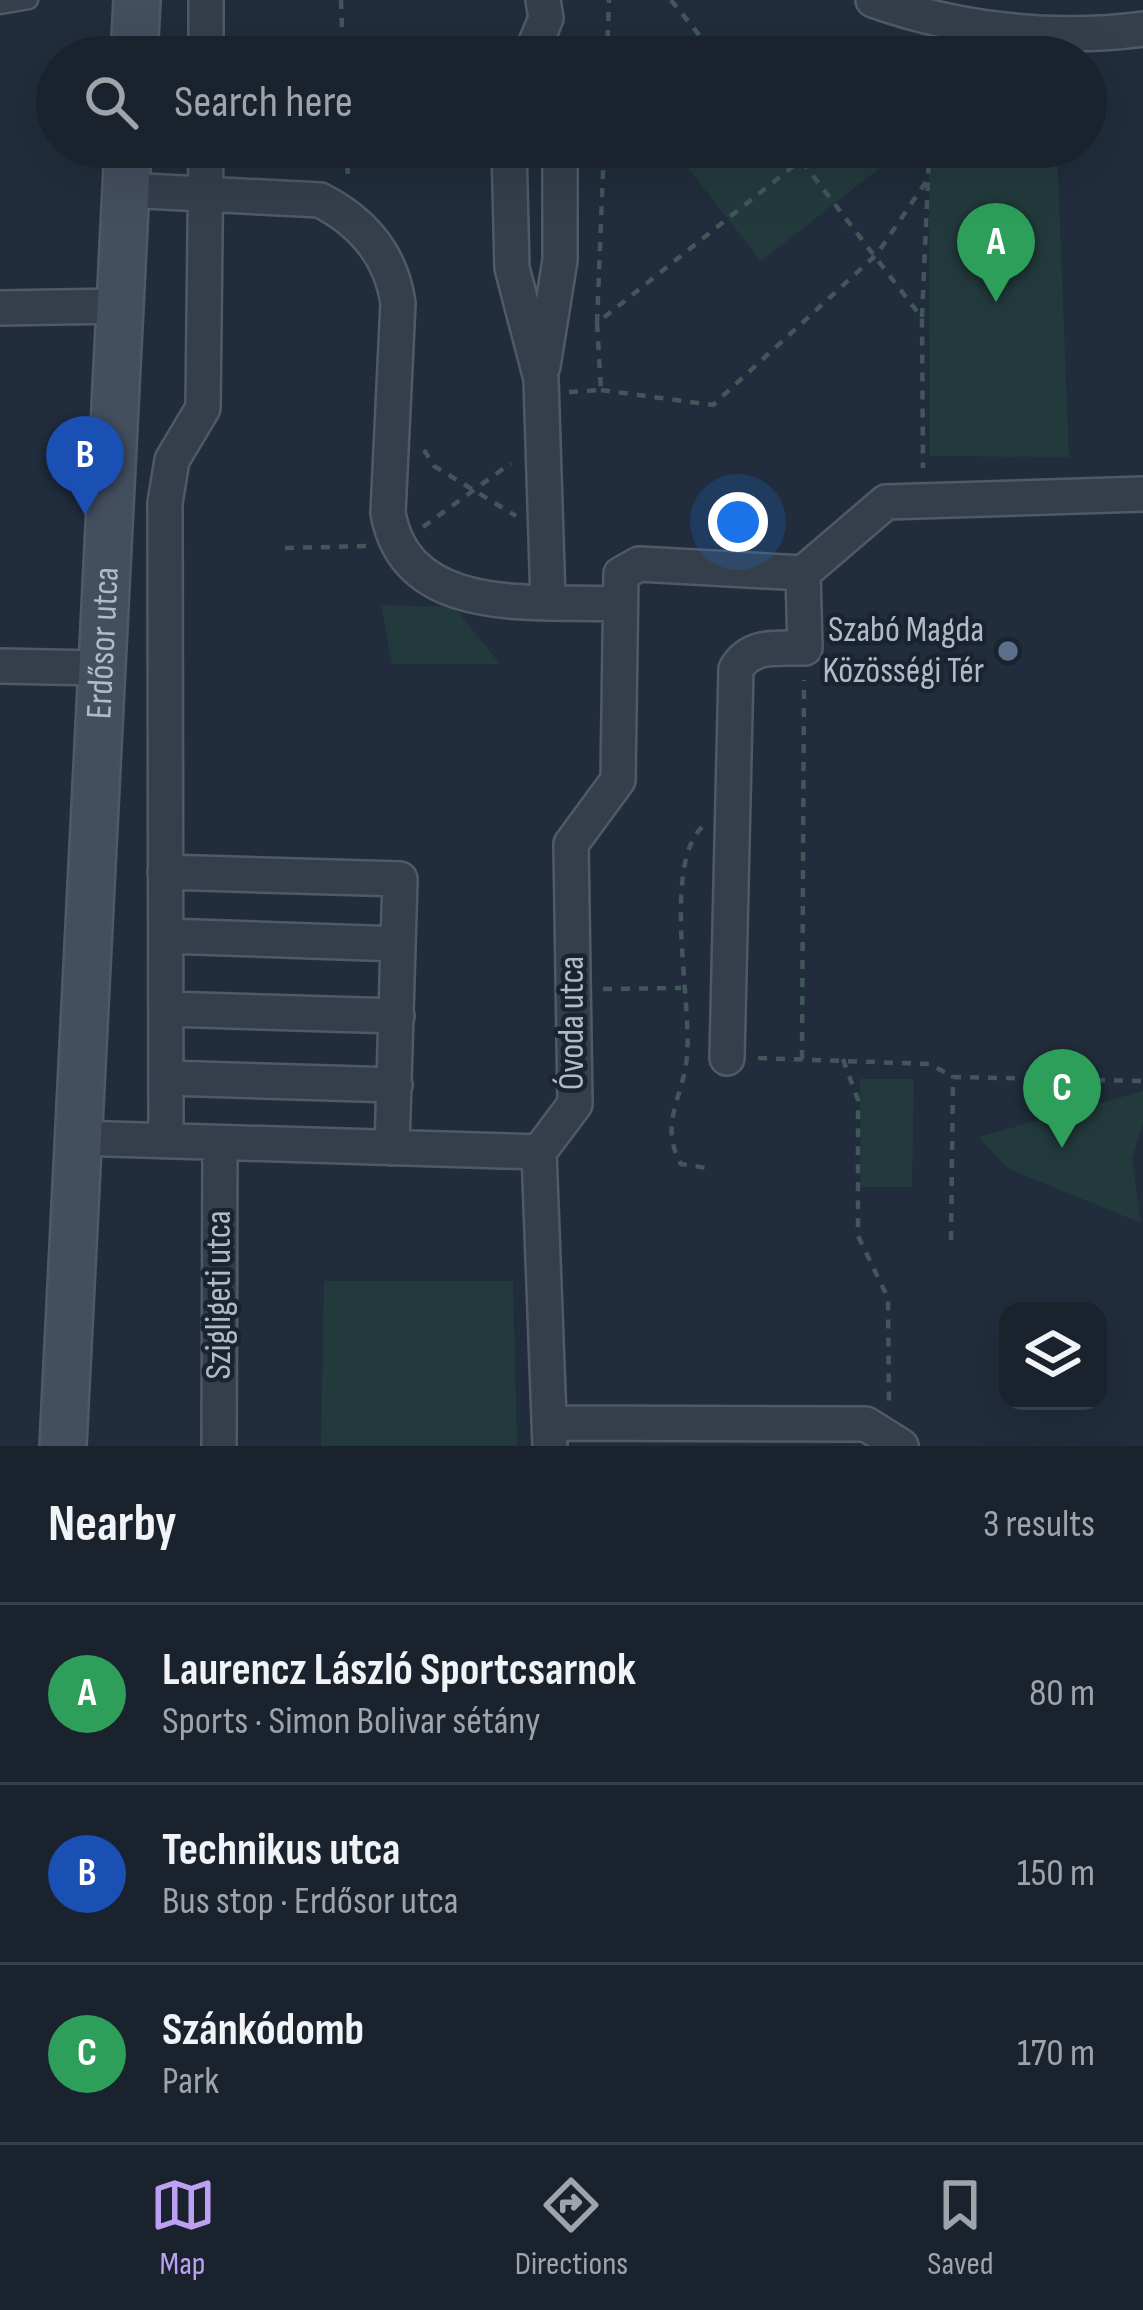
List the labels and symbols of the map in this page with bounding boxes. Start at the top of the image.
pin: A [957,203,1035,302]
pin: B [46,416,124,515]
your location [708,492,768,552]
street label: Erdősor utca [78,566,128,720]
place label: Szabó Magda Közösségi Tér [823,609,984,693]
marker: Szabó Magda Közösségi Tér [995,638,1021,664]
street label: Óvoda utca [551,956,594,1090]
pin: C [1023,1049,1101,1148]
street label: Szigligeti utca [198,1211,241,1379]

